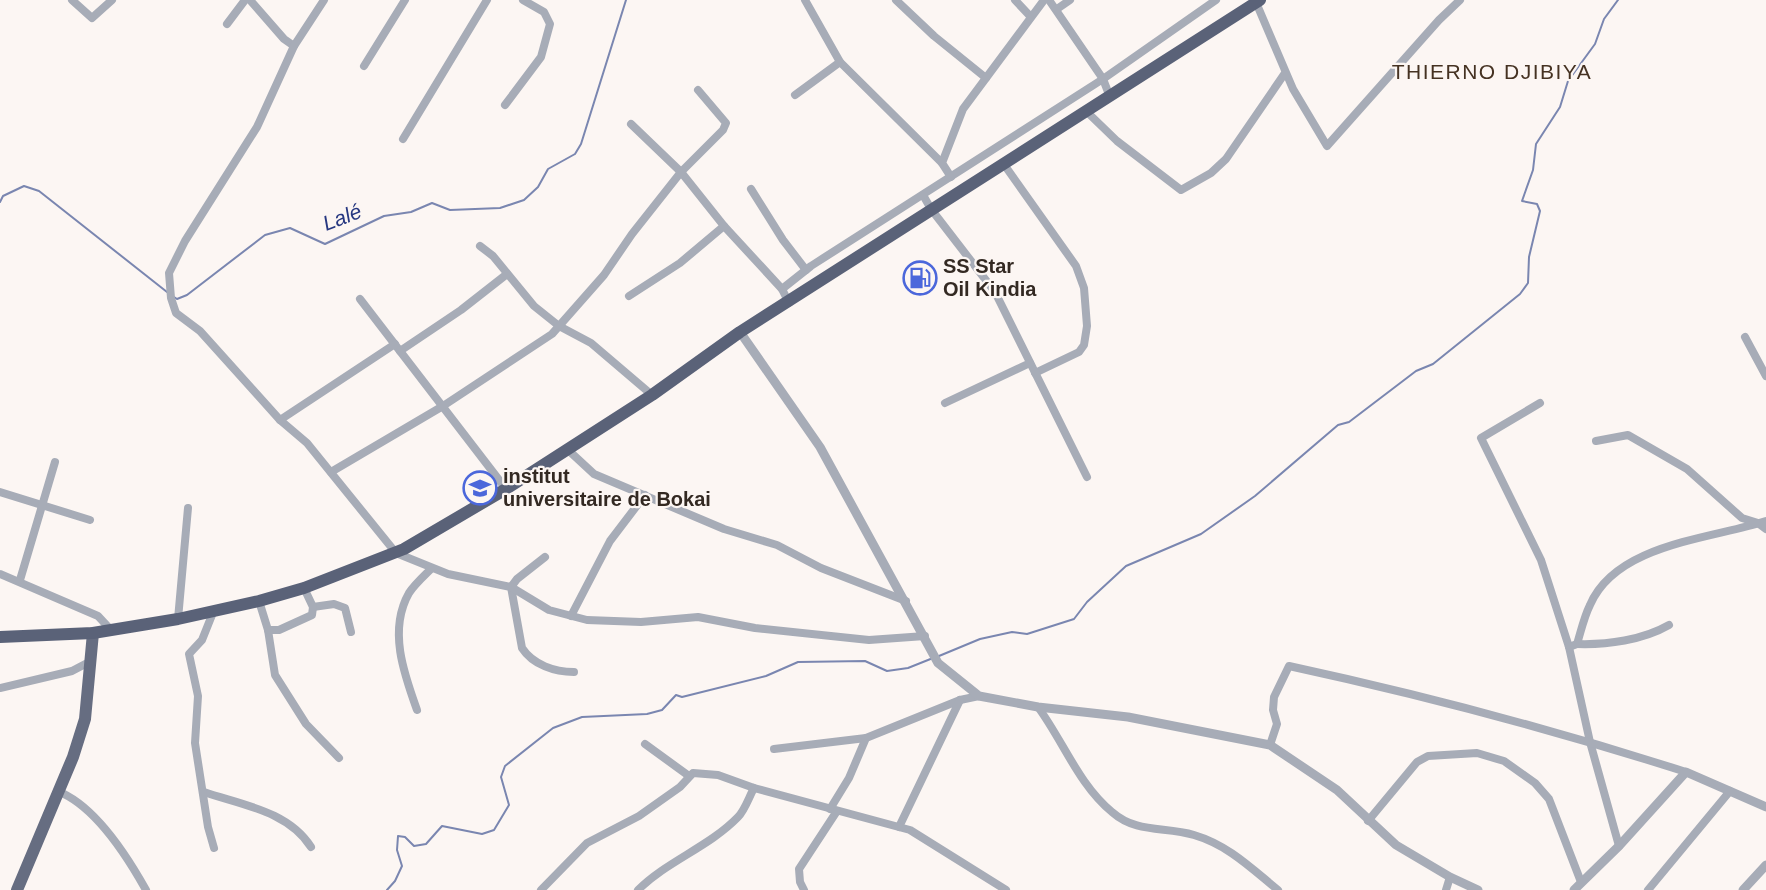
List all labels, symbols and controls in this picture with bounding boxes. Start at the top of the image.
district label: THIERNO DJIBIYA [1392,60,1592,83]
water label: Lalé [319,199,365,235]
place label: SS Star Oil Kindia [943,255,1037,300]
fuel station icon: SS Star Oil Kindia [902,260,938,296]
place label: institut universitaire de Bokai [503,465,711,510]
school or university icon: institut universitaire de Bokai [462,470,498,506]

